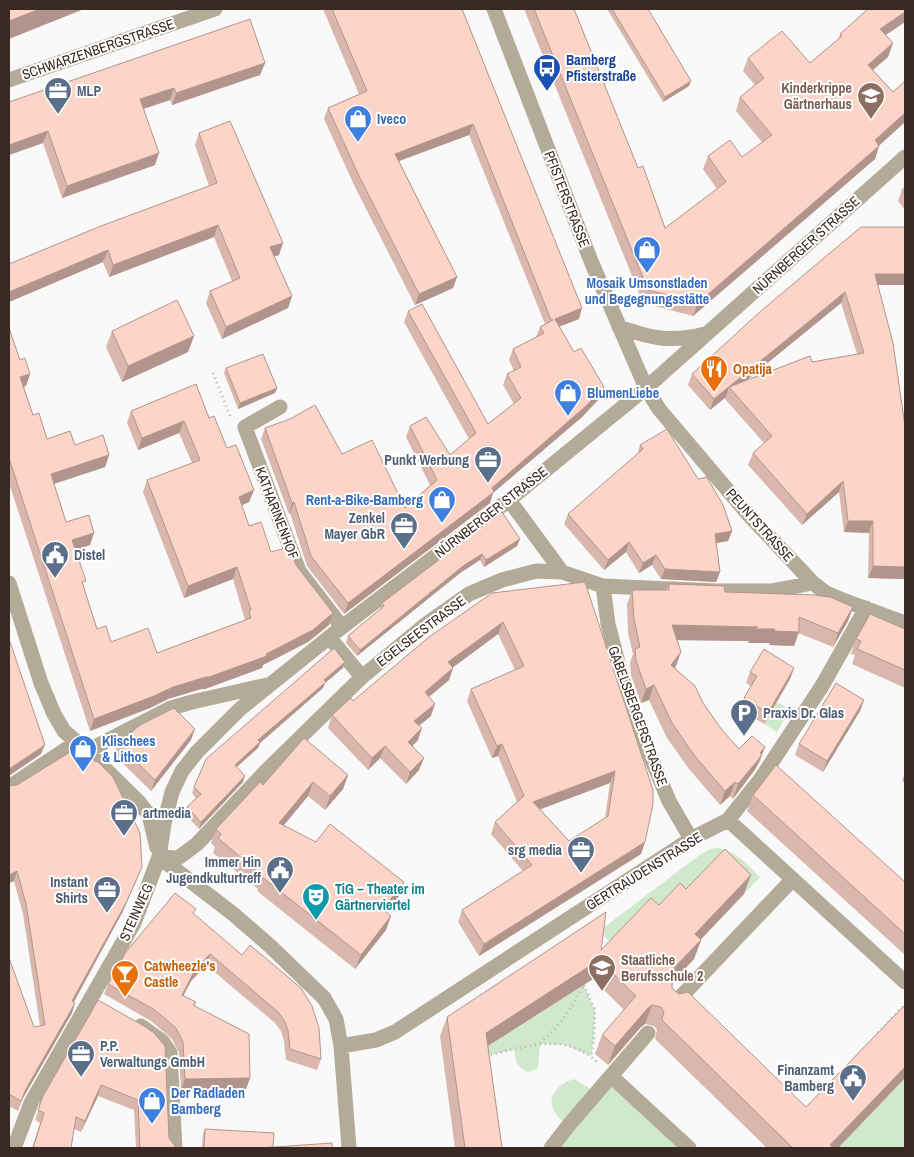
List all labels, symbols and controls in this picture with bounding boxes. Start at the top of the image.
street label: SCHWARZENBERGSTRASSE [20,14,176,84]
place label: Bamberg Pfisterstraße [566,51,636,85]
bus stop icon: Bamberg Pfisterstraße [532,53,562,92]
office icon: MLP [43,76,73,115]
place label: Kinderkrippe Gärtnerhaus [781,79,852,113]
school or university icon: Kinderkrippe Gärtnerhaus [856,81,886,120]
place label: MLP [77,82,102,100]
shop icon: Iveco [343,104,373,143]
place label: Iveco [377,110,406,128]
street label: PFISTERSTRASSE [540,148,594,250]
street label: NÜRNBERGER STRASSE [749,192,863,298]
shop icon: Mosaik Umsonstladen und Begegnungsstätte [632,235,662,274]
place label: Mosaik Umsonstladen und Begegnungsstätte [585,274,709,308]
restaurant icon: Opatija [699,354,729,393]
place label: Opatija [733,360,773,378]
shop icon: BlumenLiebe [553,378,583,417]
place label: BlumenLiebe [587,384,659,402]
office icon: Punkt Werbung [473,445,503,484]
place label: Punkt Werbung [384,451,469,469]
street label: NÜRNBERGER STRASSE [431,462,551,562]
street label: KATHARINENHOF [251,464,303,562]
shop icon: Rent-a-Bike-Bamberg [427,485,457,524]
street label: PEUNTSTRASSE [722,485,798,565]
place label: Rent-a-Bike-Bamberg [306,491,423,509]
place label: Zenkel Mayer GbR [324,509,386,543]
office icon: Zenkel Mayer GbR [389,511,419,550]
public building icon: Distel [40,540,70,579]
place label: Distel [74,546,105,564]
street label: EGELSEESTRASSE [373,592,469,670]
street label: GABELSBERGERSTRASSE [604,643,672,789]
parking icon: Praxis Dr. Glas [729,698,759,737]
place label: Praxis Dr. Glas [763,704,844,722]
place label: Klischees & Lithos [102,732,156,766]
shop icon: Klischees & Lithos [68,734,98,773]
office icon: artmedia [109,798,139,837]
place label: artmedia [143,804,191,822]
street label: GERTRAUDENSTRASSE [583,828,705,914]
office icon: srg media [566,835,596,874]
place label: srg media [508,841,563,859]
place label: Immer Hin Jugendkulturtreff [166,853,261,887]
public building icon: Immer Hin Jugendkulturtreff [265,855,295,894]
place label: Instant Shirts [50,873,88,907]
office icon: Instant Shirts [92,875,122,914]
street label: STEINWEG [115,880,157,944]
place label: TiG – Theater im Gärtnerviertel [335,880,425,914]
theatre icon: TiG – Theater im Gärtnerviertel [301,882,331,921]
place label: Staatliche Berufsschule 2 [621,951,703,985]
school or university icon: Staatliche Berufsschule 2 [587,953,617,992]
place label: Catwheezle's Castle [144,957,216,991]
bar icon: Catwheezle's Castle [110,959,140,998]
place label: P.P. Verwaltungs GmbH [100,1037,205,1071]
office icon: P.P. Verwaltungs GmbH [66,1039,96,1078]
place label: Finanzamt Bamberg [777,1061,834,1095]
public building icon: Finanzamt Bamberg [838,1063,868,1102]
place label: Der Radladen Bamberg [171,1084,245,1118]
shop icon: Der Radladen Bamberg [137,1086,167,1125]

